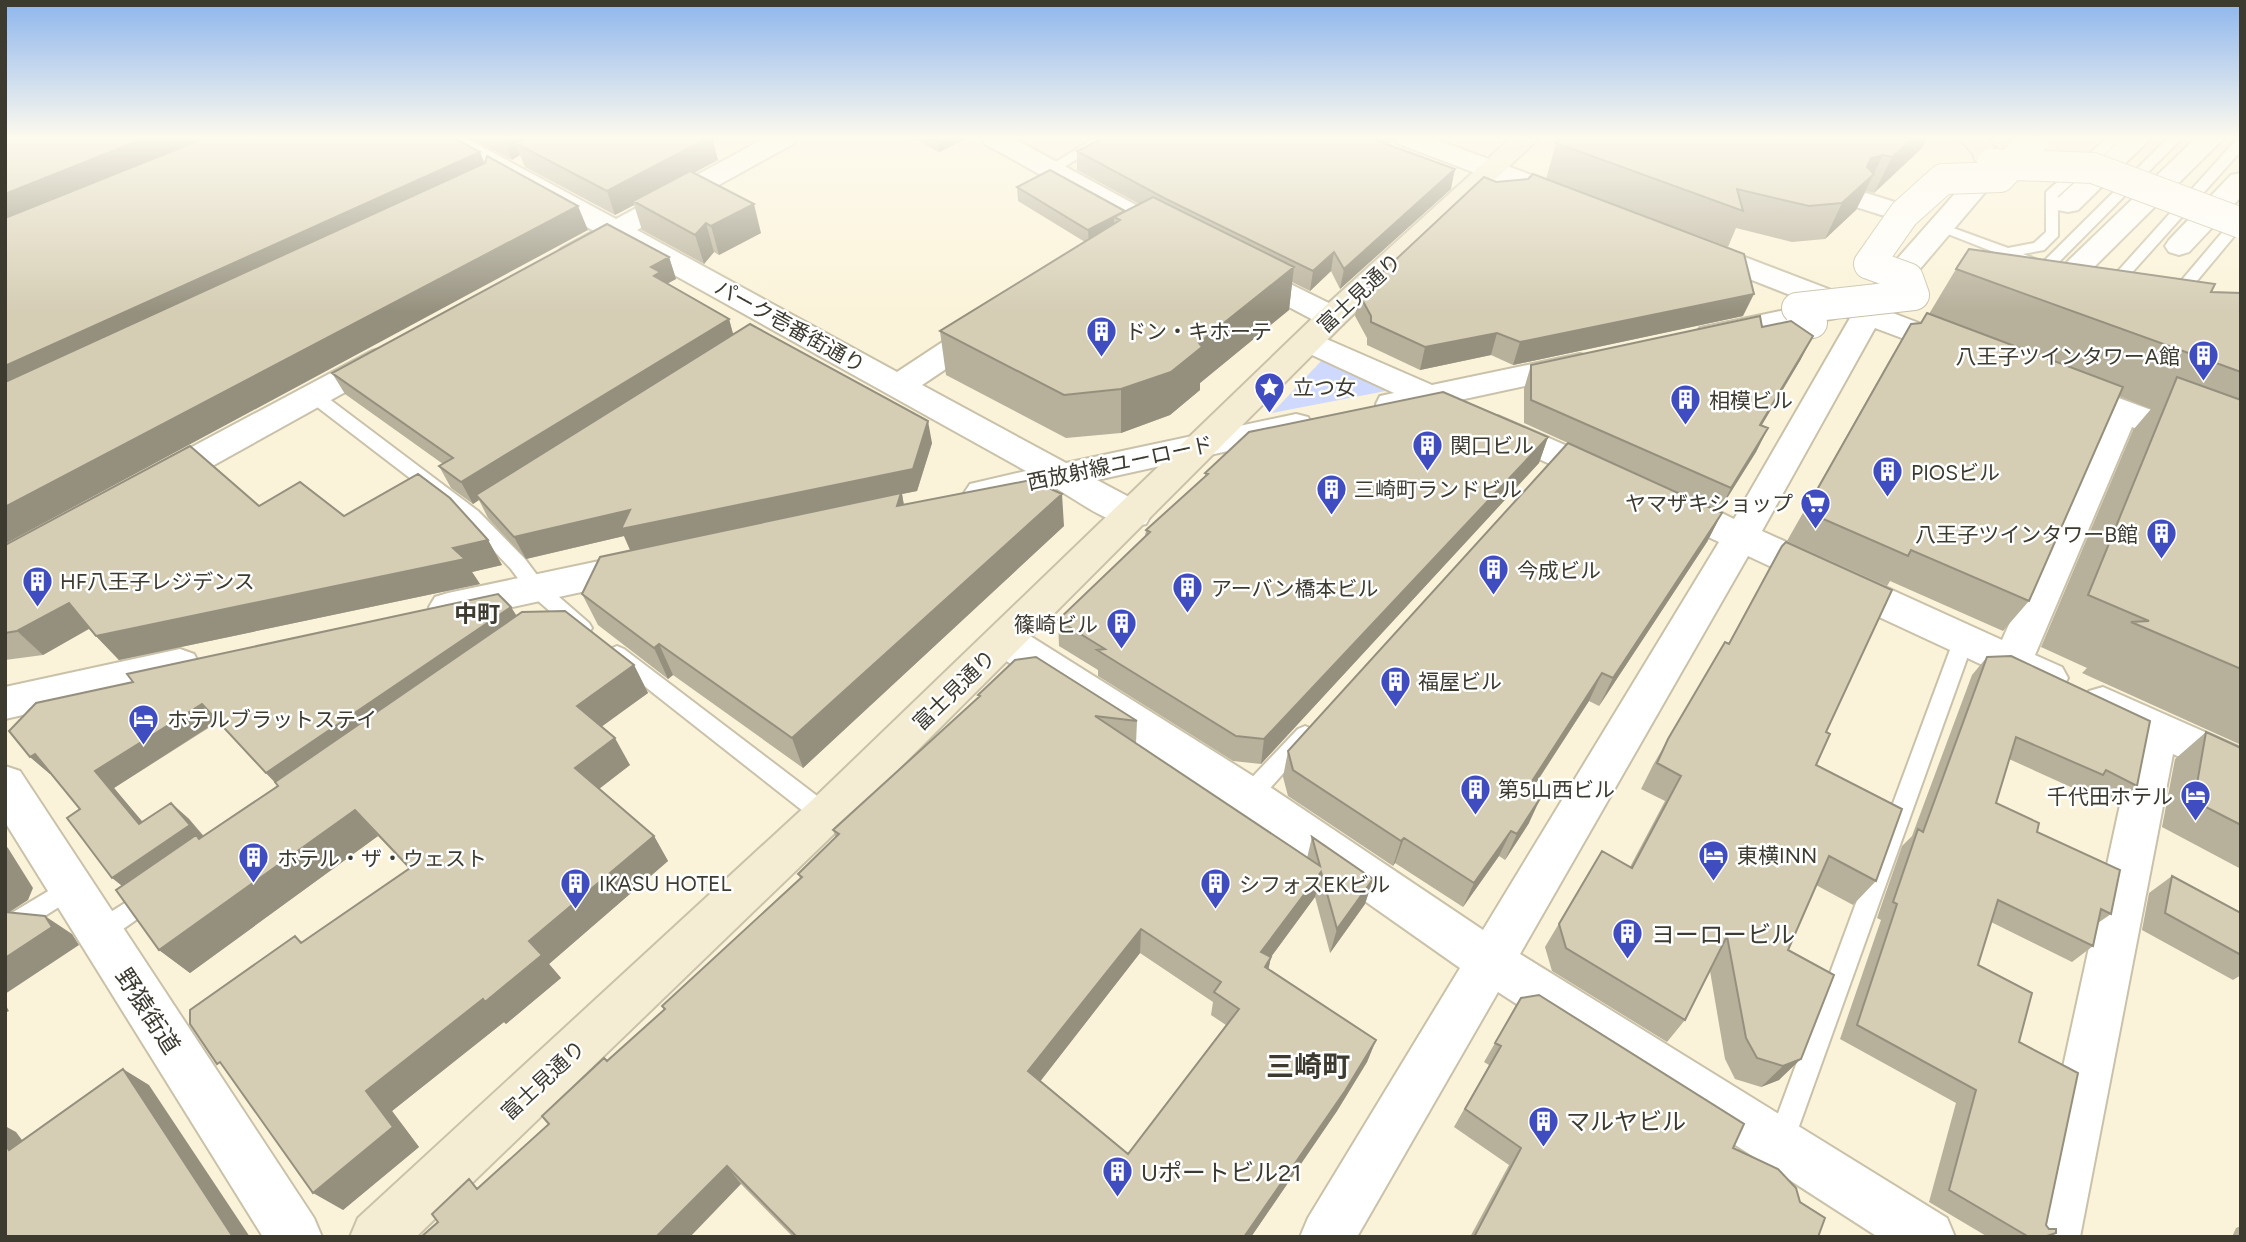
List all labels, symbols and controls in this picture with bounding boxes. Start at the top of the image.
street label: 富士見通り [1312,248,1406,338]
street label: パーク壱番街通り [710,274,870,378]
building icon: ドン・キホーテ [1085,314,1119,358]
place label: ドン・キホーテ [1125,319,1272,344]
building icon: 八王子ツインタワーA館 [2186,339,2220,383]
place label: 八王子ツインタワーA館 [1956,344,2180,369]
place icon: 立つ女 [1253,370,1287,414]
place label: 立つ女 [1293,375,1356,400]
building icon: 相模ビル [1669,383,1703,427]
place label: 相模ビル [1709,388,1793,413]
building icon: 関口ビル [1410,428,1444,472]
street label: 西放射線ユーロード [1025,431,1215,495]
place label: 関口ビル [1450,433,1534,458]
building icon: PIOSビル [1871,455,1905,499]
place label: PIOSビル [1911,460,2000,485]
building icon: 三崎町ランドビル [1314,472,1348,516]
place label: 三崎町ランドビル [1354,477,1522,502]
supermarket icon: ヤマザキショップ [1799,486,1833,530]
place label: ヤマザキショップ [1625,491,1793,516]
building icon: 八王子ツインタワーB館 [2144,517,2178,561]
place label: 八王子ツインタワーB館 [1915,522,2138,547]
building icon: 今成ビル [1477,553,1511,597]
place label: 今成ビル [1517,558,1601,583]
building icon: HF八王子レジデンス [20,564,54,608]
place label: HF八王子レジデンス [60,569,255,594]
building icon: アーバン橋本ビル [1171,571,1205,615]
place label: アーバン橋本ビル [1211,576,1379,601]
district label: 中町 [454,600,500,628]
building icon: 篠崎ビル [1104,607,1138,651]
place label: 篠崎ビル [1014,612,1098,637]
street label: 富士見通り [908,645,1000,735]
building icon: 福屋ビル [1378,664,1412,708]
place label: 福屋ビル [1418,669,1502,694]
hotel icon: ホテルブラットステイ [127,702,161,746]
place label: ホテルブラットステイ [167,707,377,732]
building icon: 第5山西ビル [1458,772,1492,816]
place label: 第5山西ビル [1498,777,1615,802]
hotel icon: 千代田ホテル [2179,779,2213,823]
place label: 千代田ホテル [2047,784,2173,809]
hotel icon: 東横INN [1697,838,1731,882]
building icon: ホテル・ザ・ウェスト [237,841,271,885]
place label: 東横INN [1737,843,1817,868]
place label: ホテル・ザ・ウェスト [277,846,487,871]
building icon: IKASU HOTEL [559,866,593,910]
building icon: シフォスEKビル [1199,867,1233,911]
place label: IKASU HOTEL [599,871,732,896]
place label: シフォスEKビル [1239,872,1390,897]
building icon: ヨーロービル [1611,917,1645,961]
place label: ヨーロービル [1651,920,1795,949]
street label: 野猿街道 [110,963,186,1059]
street label: 富士見通り [496,1035,590,1125]
district label: 三崎町 [1266,1049,1350,1083]
building icon: マルヤビル [1526,1104,1560,1148]
place label: マルヤビル [1566,1107,1686,1136]
building icon: Uポートビル21 [1101,1155,1135,1199]
place label: Uポートビル21 [1141,1158,1301,1187]

